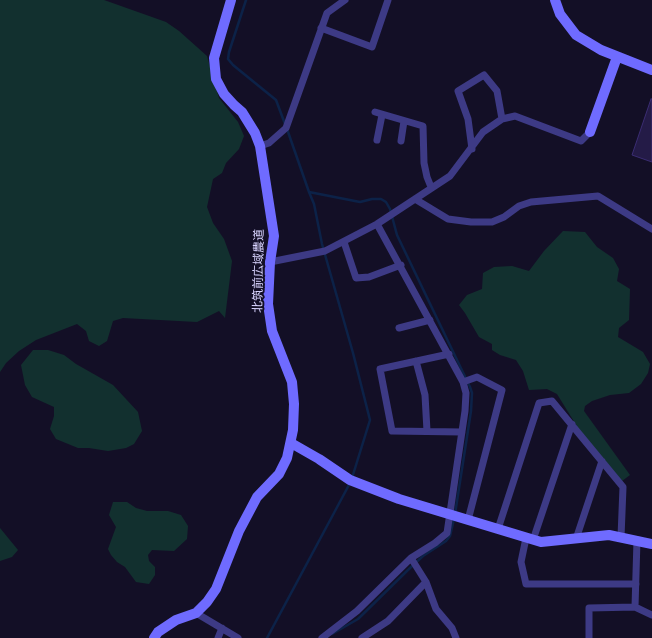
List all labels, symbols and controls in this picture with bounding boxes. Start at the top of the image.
street label: 北筑前広域農道 [251,229,267,313]

